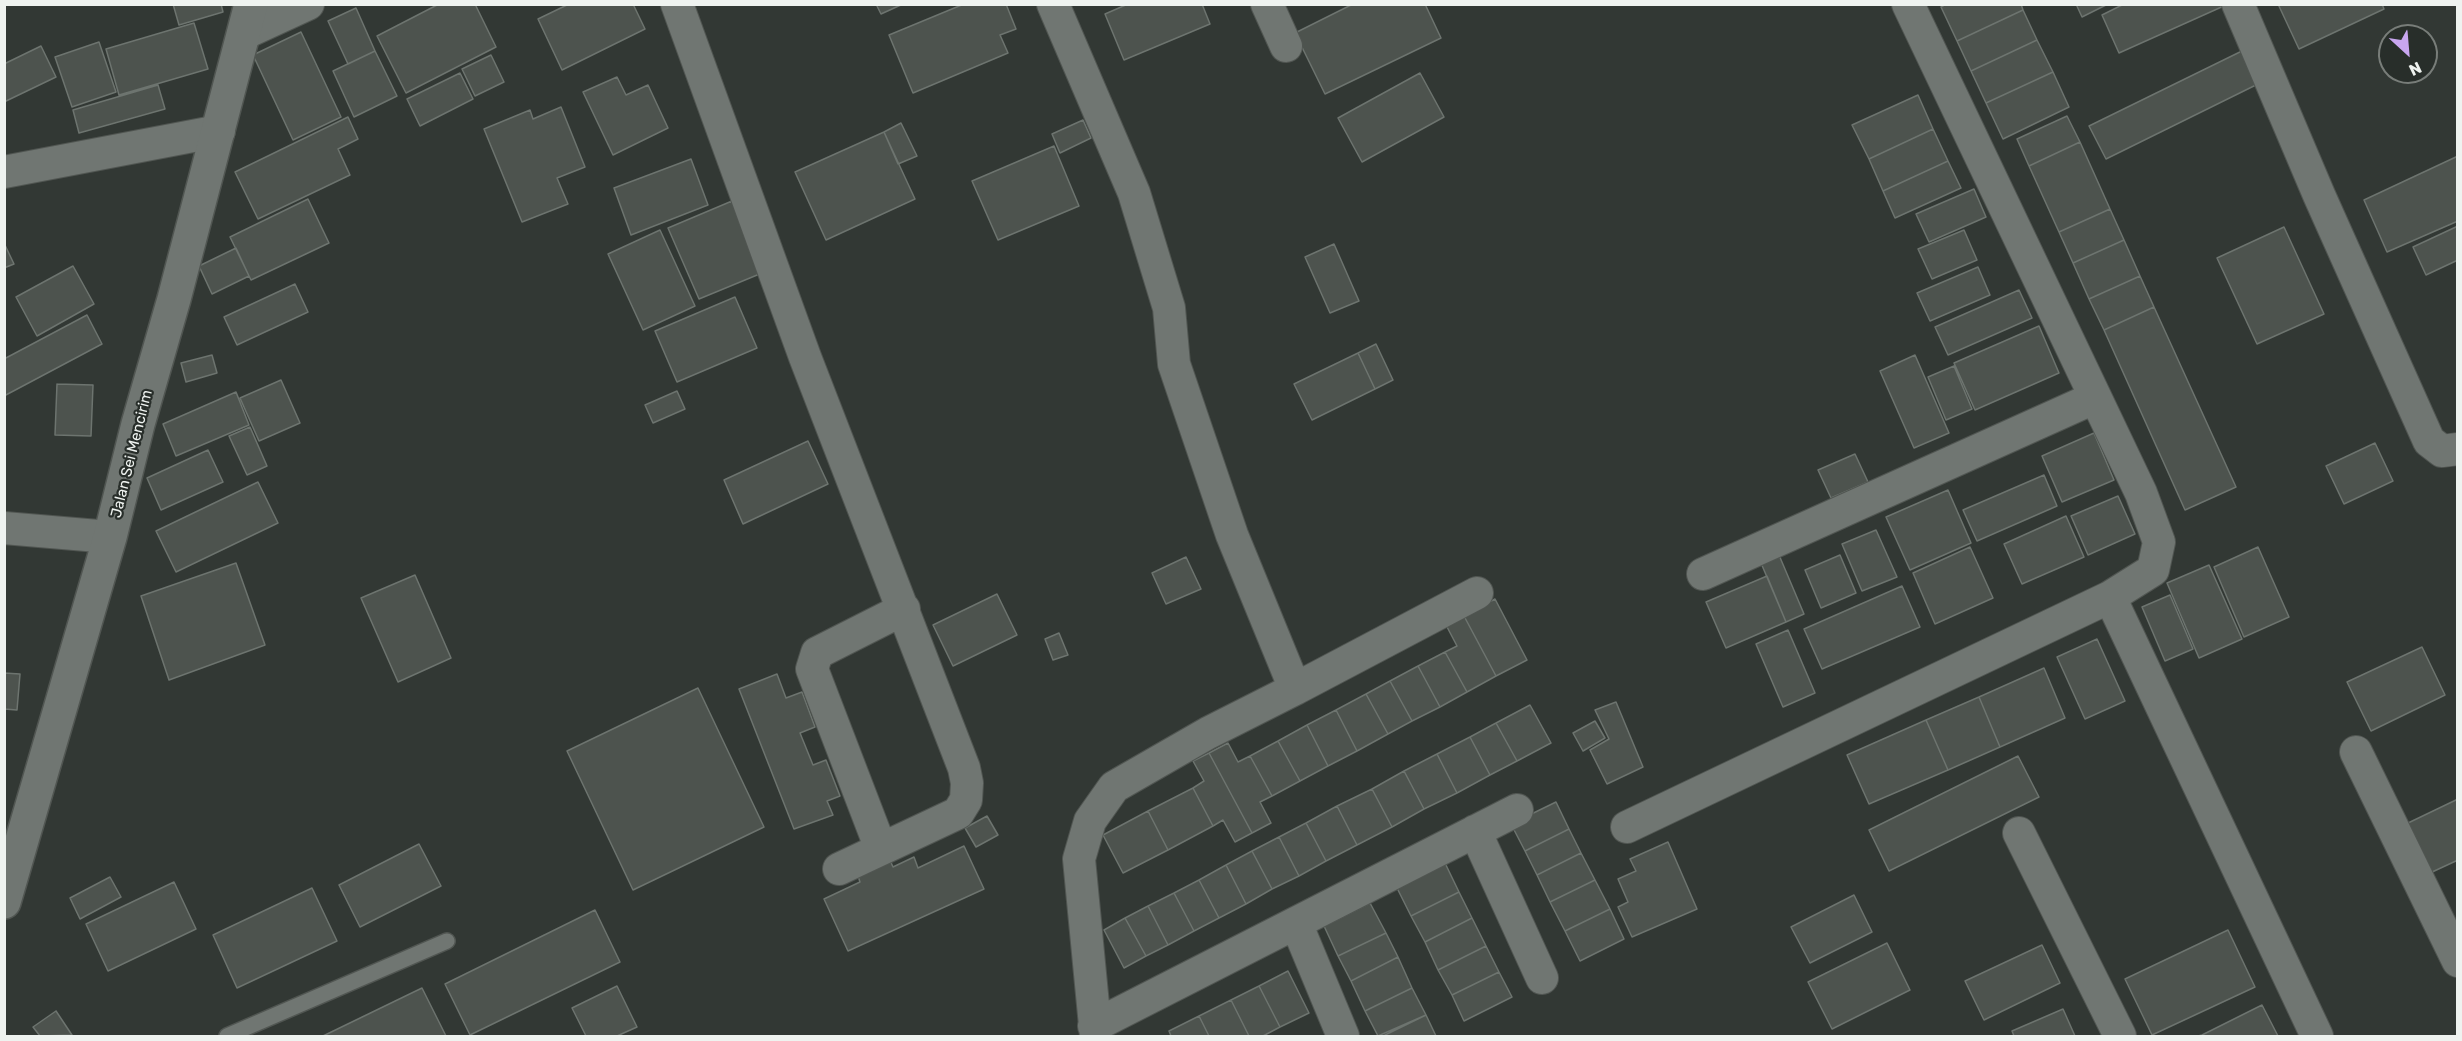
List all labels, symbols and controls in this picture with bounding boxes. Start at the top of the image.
north arrow [2378,24,2438,84]
text: N [2406,58,2425,80]
street label: Jalan Sei Mencirim [107,388,157,520]

